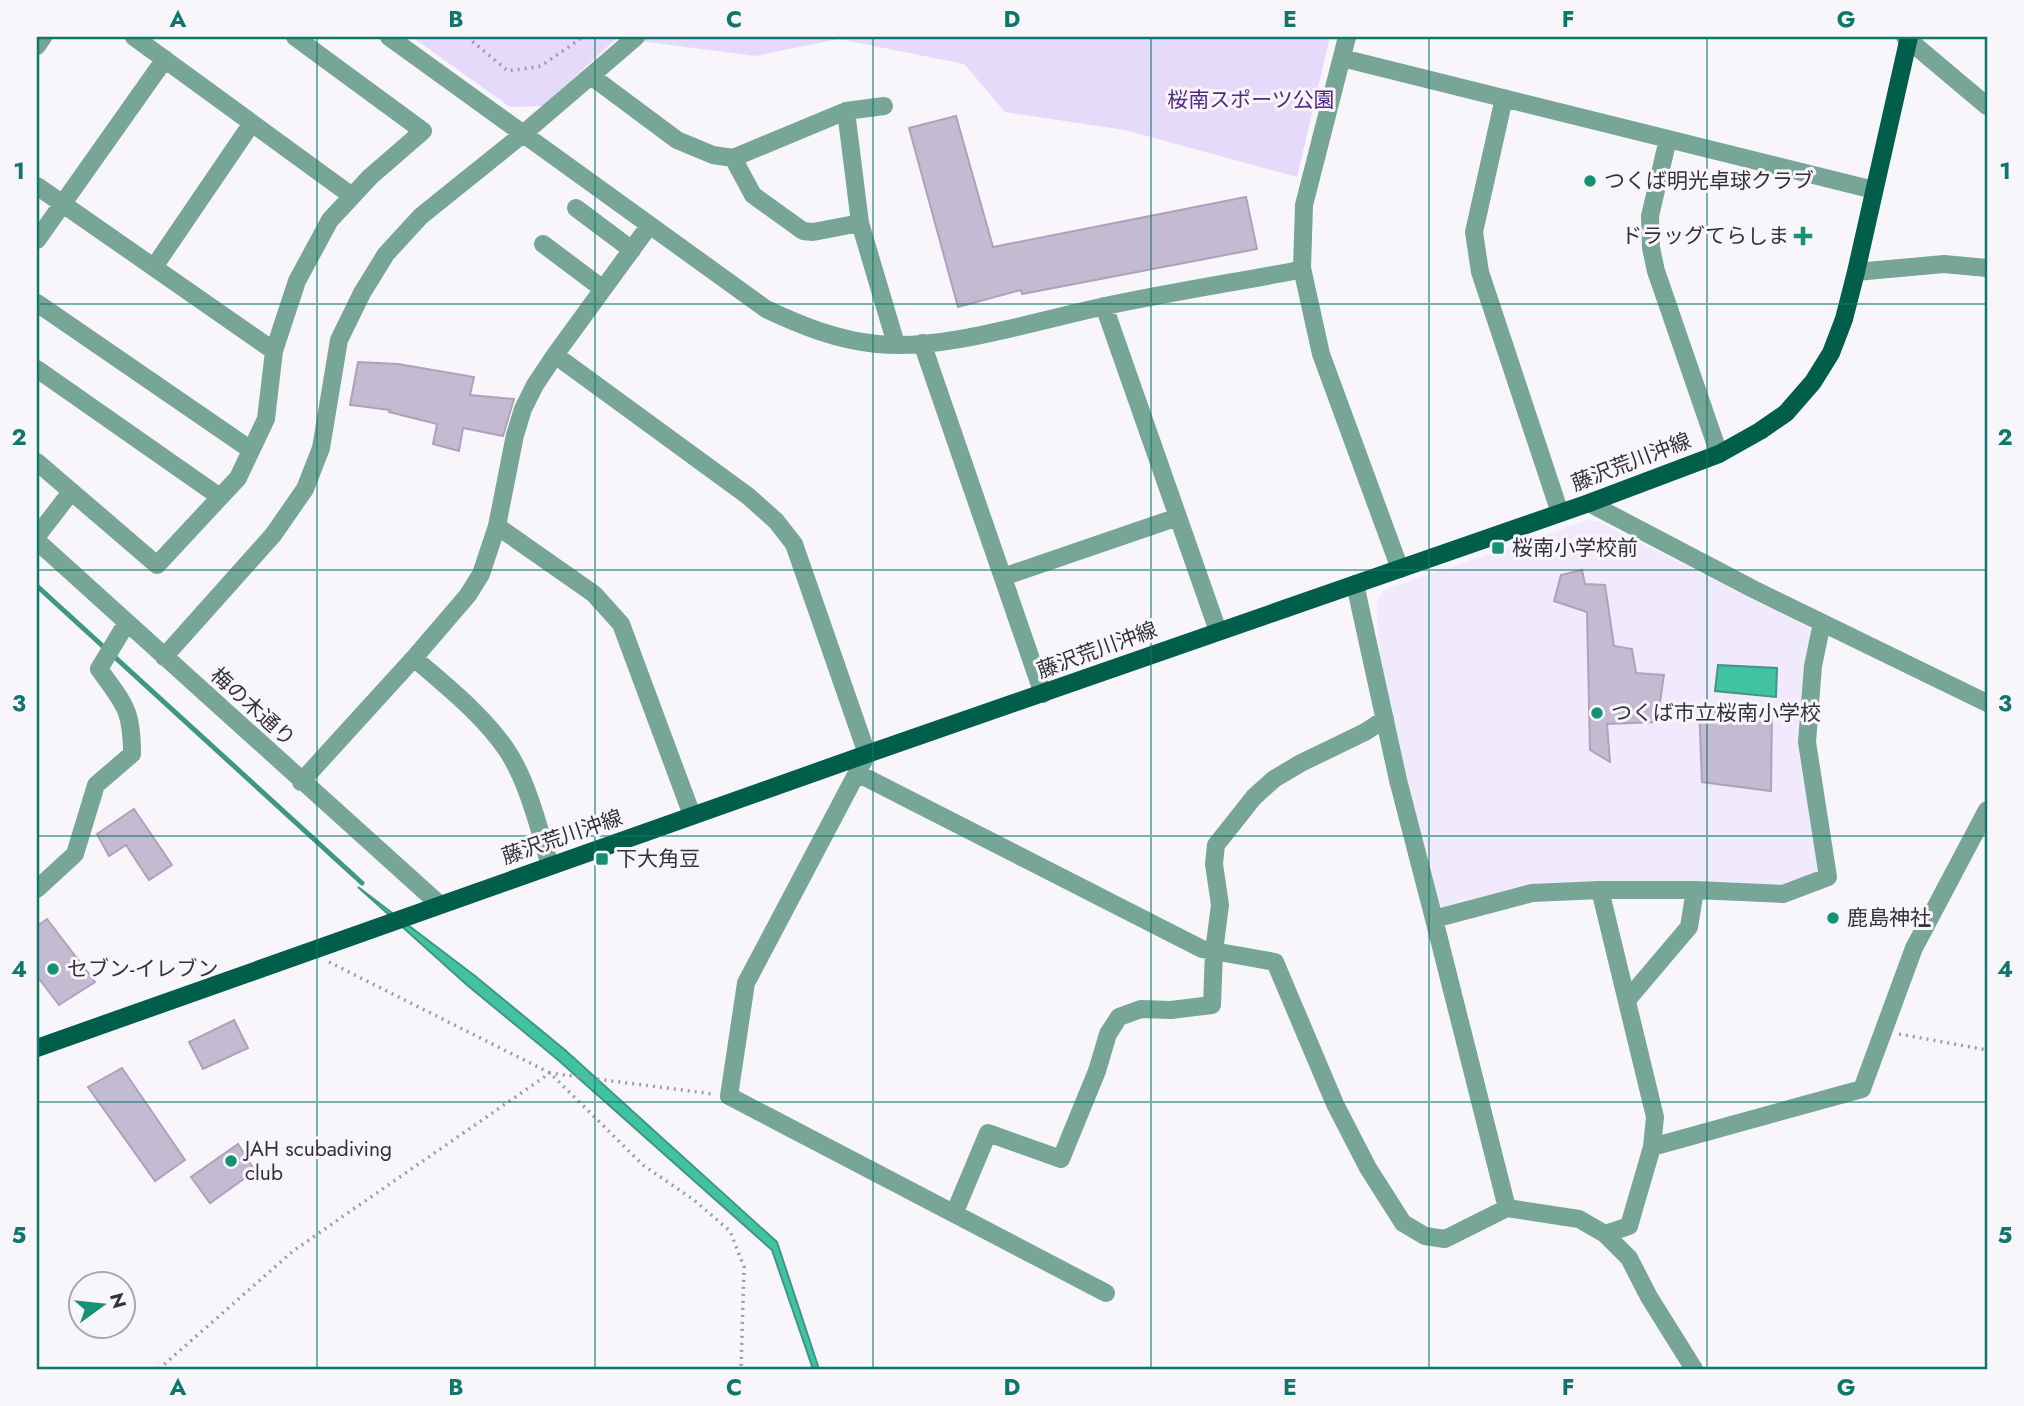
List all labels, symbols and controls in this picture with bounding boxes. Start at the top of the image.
text: A [169,2,187,36]
text: B [448,2,464,36]
text: C [726,2,742,36]
text: D [1004,2,1021,36]
text: E [1283,2,1297,36]
text: F [1562,2,1574,36]
text: G [1837,2,1855,36]
park label: 桜南スポーツ公園 [1167,85,1335,115]
text: 1 [13,154,25,188]
text: 1 [1999,154,2011,188]
place label: つくば明光卓球クラブ [1604,166,1814,196]
marker: つくば明光卓球クラブ [1582,173,1598,189]
place label: ドラッグてらしま [1621,221,1789,251]
marker: ドラッグてらしま [1795,228,1811,244]
text: 2 [11,420,27,454]
text: 2 [1997,420,2013,454]
street label: 藤沢荒川沖線 [1567,425,1695,499]
place label: 桜南小学校前 [1512,533,1638,563]
marker: 桜南小学校前 [1490,540,1506,556]
street label: 藤沢荒川沖線 [1033,614,1161,686]
street label: 梅の木通り [204,661,302,753]
text: 3 [12,686,26,720]
text: 3 [1998,686,2012,720]
place label: つくば市立桜南小学校 [1611,698,1821,728]
marker: つくば市立桜南小学校 [1589,705,1605,721]
street label: 藤沢荒川沖線 [498,802,626,872]
place label: 下大角豆 [616,844,700,874]
marker: 下大角豆 [594,851,610,867]
place label: 鹿島神社 [1847,903,1931,933]
marker: 鹿島神社 [1825,910,1841,926]
text: 4 [11,952,27,986]
text: 4 [1997,952,2013,986]
place label: セブン-イレブン [67,954,218,984]
marker: セブン-イレブン [45,961,61,977]
place label: JAH scubadiving club [242,1134,392,1188]
marker: JAH scubadiving club [223,1153,239,1169]
text: 5 [12,1218,26,1252]
text: 5 [1998,1218,2012,1252]
north arrow [66,1270,136,1340]
text: N [103,1290,133,1312]
text: A [169,1370,187,1404]
text: B [448,1370,464,1404]
text: C [726,1370,742,1404]
text: D [1004,1370,1021,1404]
text: E [1283,1370,1297,1404]
text: F [1562,1370,1574,1404]
text: G [1837,1370,1855,1404]

